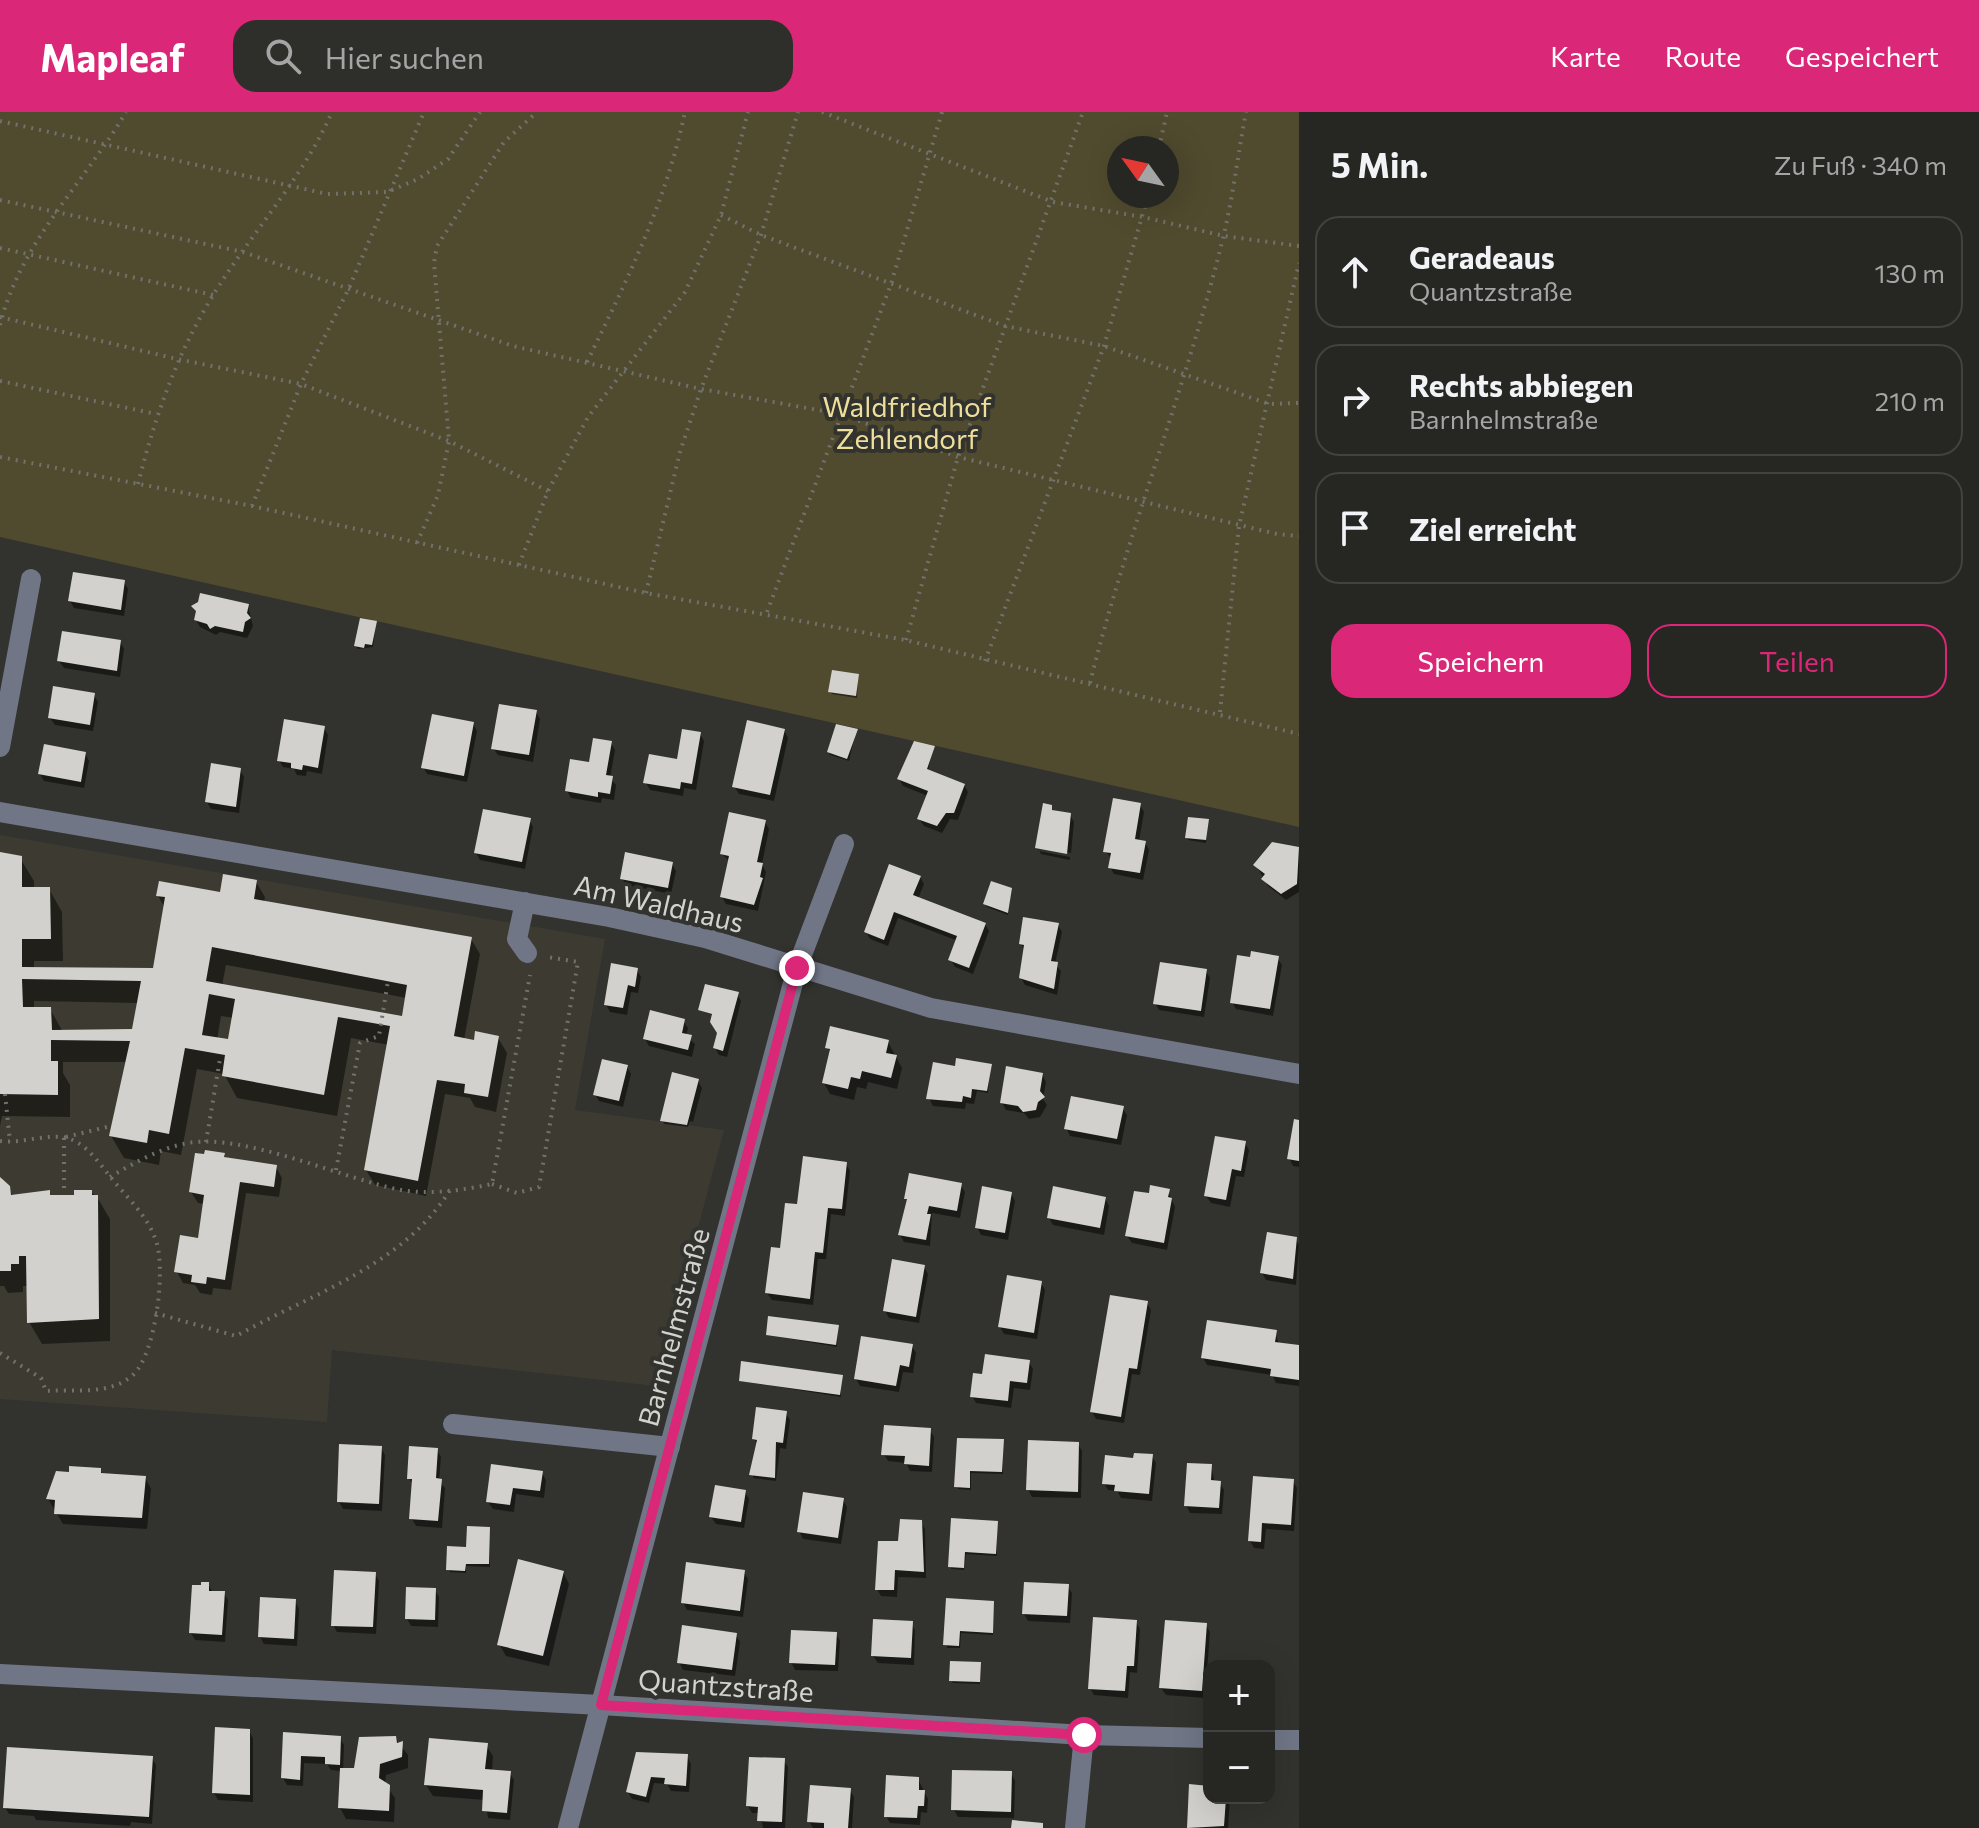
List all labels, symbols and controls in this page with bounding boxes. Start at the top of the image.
search box [233,20,793,92]
text: Mapleaf [40,33,185,80]
icon: search [261,34,305,78]
text: Hier suchen [325,38,484,75]
text: Karte [1550,39,1621,73]
text: Route [1665,39,1741,73]
text: Gespeichert [1785,39,1939,73]
north arrow [1107,136,1179,208]
text: 5 Min. [1331,143,1428,185]
text: Zu Fuß · 340 m [1774,149,1947,180]
text: Geradeaus [1409,238,1555,275]
icon: ahead [1333,250,1377,294]
text: 130 m [1874,257,1945,288]
text: Quantzstraße [1409,275,1572,306]
text: Rechts abbiegen [1409,366,1634,403]
icon: right [1333,378,1377,422]
text: 210 m [1875,385,1945,416]
park label: Waldfriedhof Zehlendorf [822,389,992,455]
text: Barnhelmstraße [1409,403,1598,434]
icon: arrive [1333,506,1377,550]
text: Ziel erreicht [1409,510,1577,547]
button: Speichern [1331,624,1631,698]
button: Teilen [1647,624,1947,698]
street label: Am Waldhaus [571,867,747,939]
route end [779,950,815,986]
street label: Barnhelmstraße [630,1224,716,1430]
map controls [1203,1660,1275,1804]
button: + [1203,1660,1275,1732]
street label: Quantzstraße [637,1662,815,1708]
route start [1066,1717,1102,1753]
button: − [1203,1732,1275,1804]

